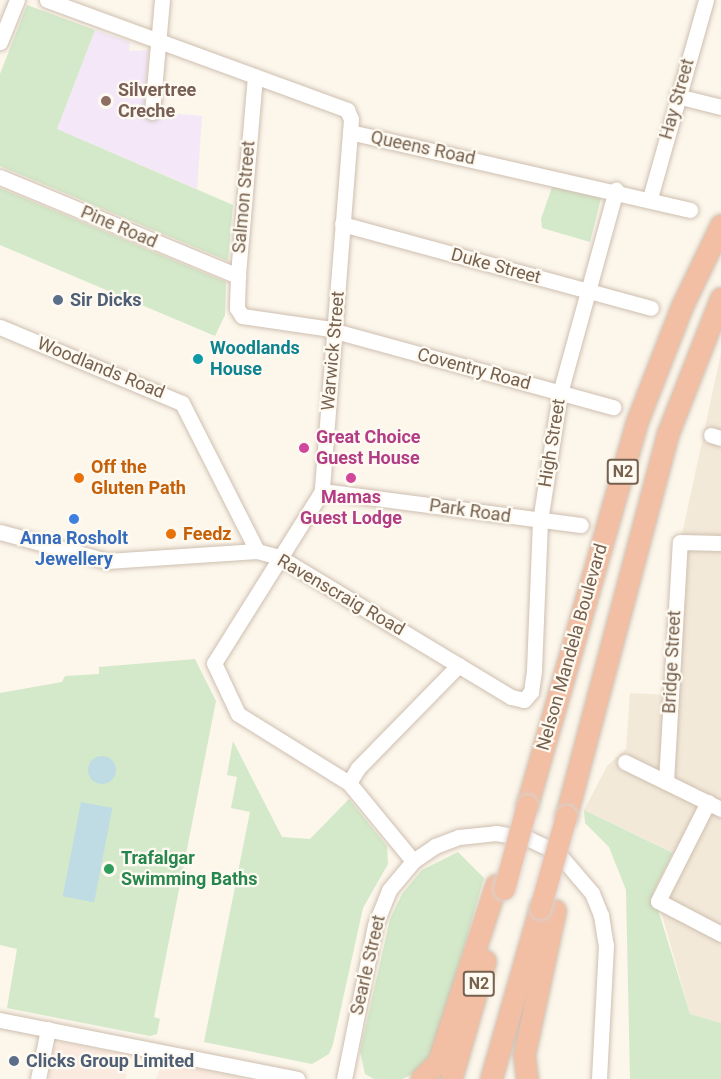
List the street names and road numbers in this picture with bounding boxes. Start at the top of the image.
street label: Hay Street [655,56,699,142]
street label: Queens Road [369,126,477,170]
street label: Salmon Street [228,140,260,254]
street label: Pine Road [78,201,160,253]
street label: Duke Street [449,244,543,288]
street label: Warwick Street [317,290,349,412]
street label: Woodlands Road [34,333,168,403]
street label: Coventry Road [415,344,533,394]
street label: High Street [534,397,570,489]
road number: N2 [606,459,640,485]
street label: Park Road [428,495,512,527]
street label: Nelson Mandela Boulevard [532,541,612,753]
street label: Ravenscraig Road [274,550,408,640]
street label: Bridge Street [659,610,685,714]
street label: Searle Street [346,913,390,1017]
road number: N2 [462,971,496,997]

